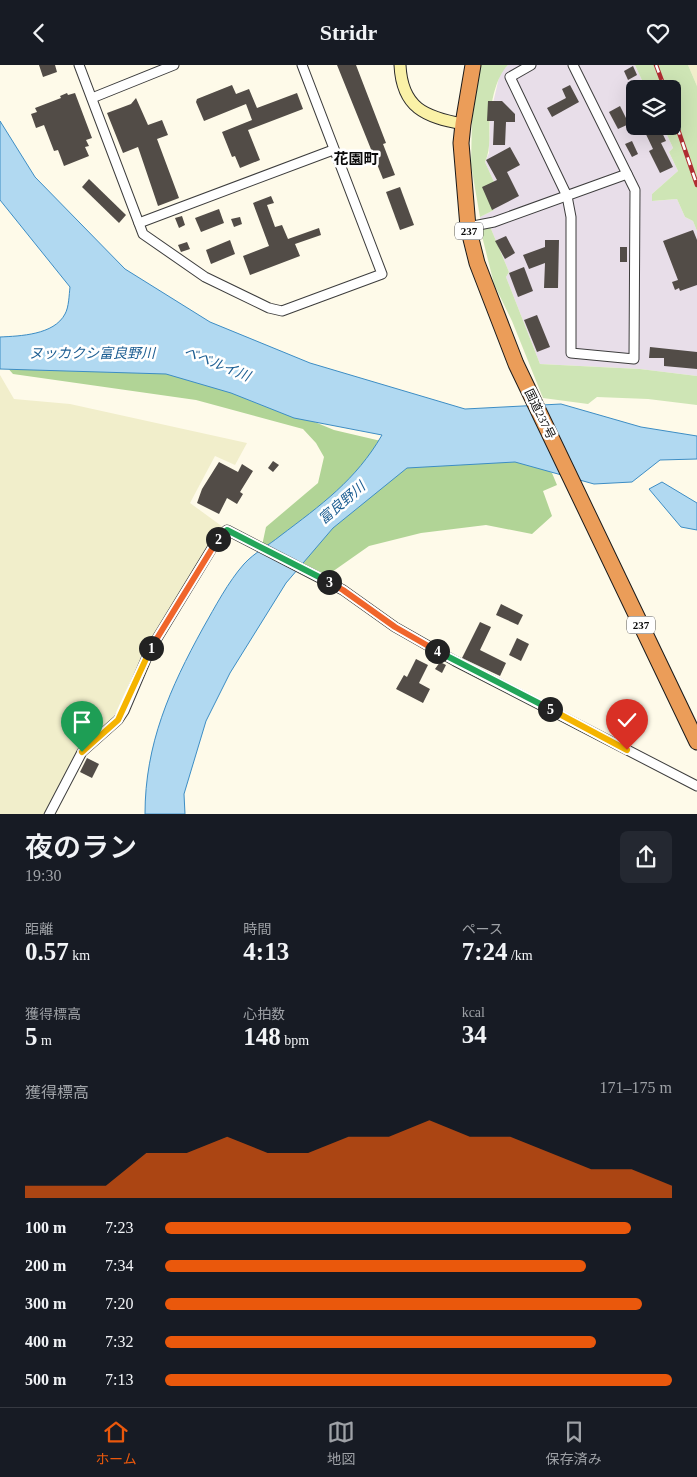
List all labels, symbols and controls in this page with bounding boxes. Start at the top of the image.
icon: back [25,19,53,47]
icon: heart [644,19,672,47]
text: Stridr [320,20,377,45]
map controls [626,80,681,135]
button: layers [626,80,681,135]
district label: 花園町 [333,151,379,167]
road number: 237 [455,223,483,240]
water label: ベベルイ川 [182,344,254,385]
water label: ヌッカクシ富良野川 [29,346,157,361]
street label: 国道237号 [522,387,558,441]
water label: 富良野川 [316,478,370,527]
pin: 2 [206,527,230,551]
text: 2 [215,532,222,547]
pin: 3 [316,569,342,595]
text: 3 [326,575,333,590]
road number: 237 [627,617,655,633]
pin: 1 [138,635,164,661]
pin: 4 [424,639,450,663]
text: 1 [148,641,155,656]
text: 4 [434,644,441,659]
pin: 5 [538,697,562,721]
pin [606,699,648,750]
pin [61,701,103,752]
text: 5 [547,702,554,717]
icon: check [613,706,641,734]
icon: arrive [68,708,96,736]
button: share [620,831,672,883]
text: 夜のラン [25,832,137,863]
text: 19:30 [25,867,61,884]
text: 距離 [25,922,53,937]
text: 時間 [243,922,271,937]
text: ペース [462,922,503,937]
text: 0.57 [25,938,69,965]
text: 4:13 [243,938,289,965]
text: 7:24 [462,938,507,965]
text: km [69,948,90,963]
text: /km [507,948,533,963]
text: kcal [462,1005,485,1020]
text: 獲得標高 [25,1007,81,1022]
text: 心拍数 [243,1007,285,1022]
text: 34 [462,1021,487,1048]
text: 5 [25,1023,38,1050]
text: 148 [243,1023,281,1050]
text: m [38,1033,52,1048]
text: bpm [281,1033,309,1048]
text: 171–175 m [600,1079,672,1096]
text: 獲得標高 [25,1084,89,1101]
text: 100 m [25,1219,66,1236]
text: 7:23 [105,1219,133,1236]
text: 200 m [25,1257,66,1274]
text: 7:34 [105,1257,133,1274]
text: 300 m [25,1295,66,1312]
text: 7:20 [105,1295,133,1312]
text: 400 m [25,1333,66,1350]
text: 7:32 [105,1333,133,1350]
text: 500 m [25,1371,66,1388]
text: 7:13 [105,1371,133,1388]
tab: ホーム [95,1418,137,1468]
tab: 地図 [327,1418,355,1468]
tab: 保存済み [546,1418,602,1468]

